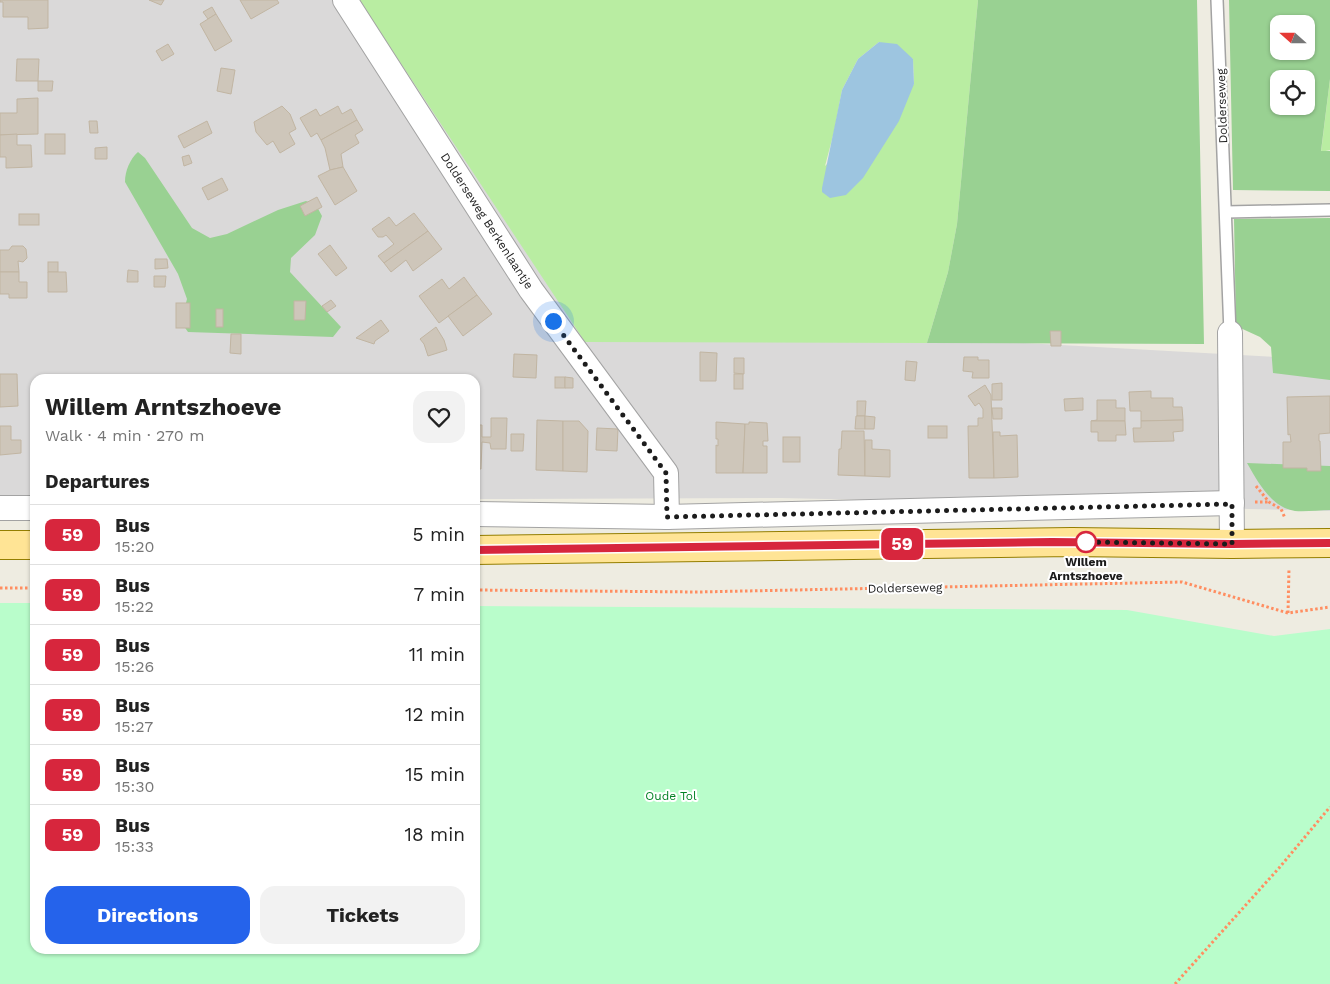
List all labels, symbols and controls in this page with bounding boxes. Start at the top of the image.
north arrow [1270,15,1315,60]
map controls [1270,15,1315,115]
street label: Dolderseweg [1214,68,1230,144]
button: locate [1270,70,1315,115]
street label: Dolderseweg Berkenlaantje [438,150,536,292]
your location [541,309,566,334]
button: heart [413,391,465,443]
text: Willem Arntszhoeve [45,393,281,421]
text: Walk · 4 min · 270 m [45,426,204,445]
text: Departures [45,470,150,493]
text: Bus [115,514,150,537]
text: 5 min [413,523,465,546]
text: 59 [62,524,83,545]
line badge: 59 [880,528,924,560]
marker: Willem Arntszhoeve [1075,531,1097,553]
text: 59 [891,533,913,554]
text: 15:20 [115,537,155,556]
place label: Willem Arntszhoeve [1049,555,1123,583]
text: Bus [115,574,150,597]
street label: Dolderseweg [867,580,943,596]
text: 7 min [414,583,465,606]
text: 59 [62,584,83,605]
text: 15:22 [115,597,154,616]
text: Bus [115,634,150,657]
text: 11 min [409,643,465,666]
text: 59 [62,644,83,665]
text: 15:26 [115,657,154,676]
text: Bus [115,694,150,717]
text: 12 min [405,703,465,726]
text: 59 [62,704,83,725]
text: 15:27 [115,717,153,736]
text: Bus [115,754,150,777]
text: 15 min [405,763,465,786]
text: 59 [62,764,83,785]
text: 15:30 [115,777,155,796]
park label: Oude Tol [645,789,697,803]
text: Bus [115,814,150,837]
text: 18 min [404,823,465,846]
text: 59 [62,824,83,845]
text: 15:33 [115,837,154,856]
button: Directions [45,886,250,944]
button: Tickets [260,886,465,944]

